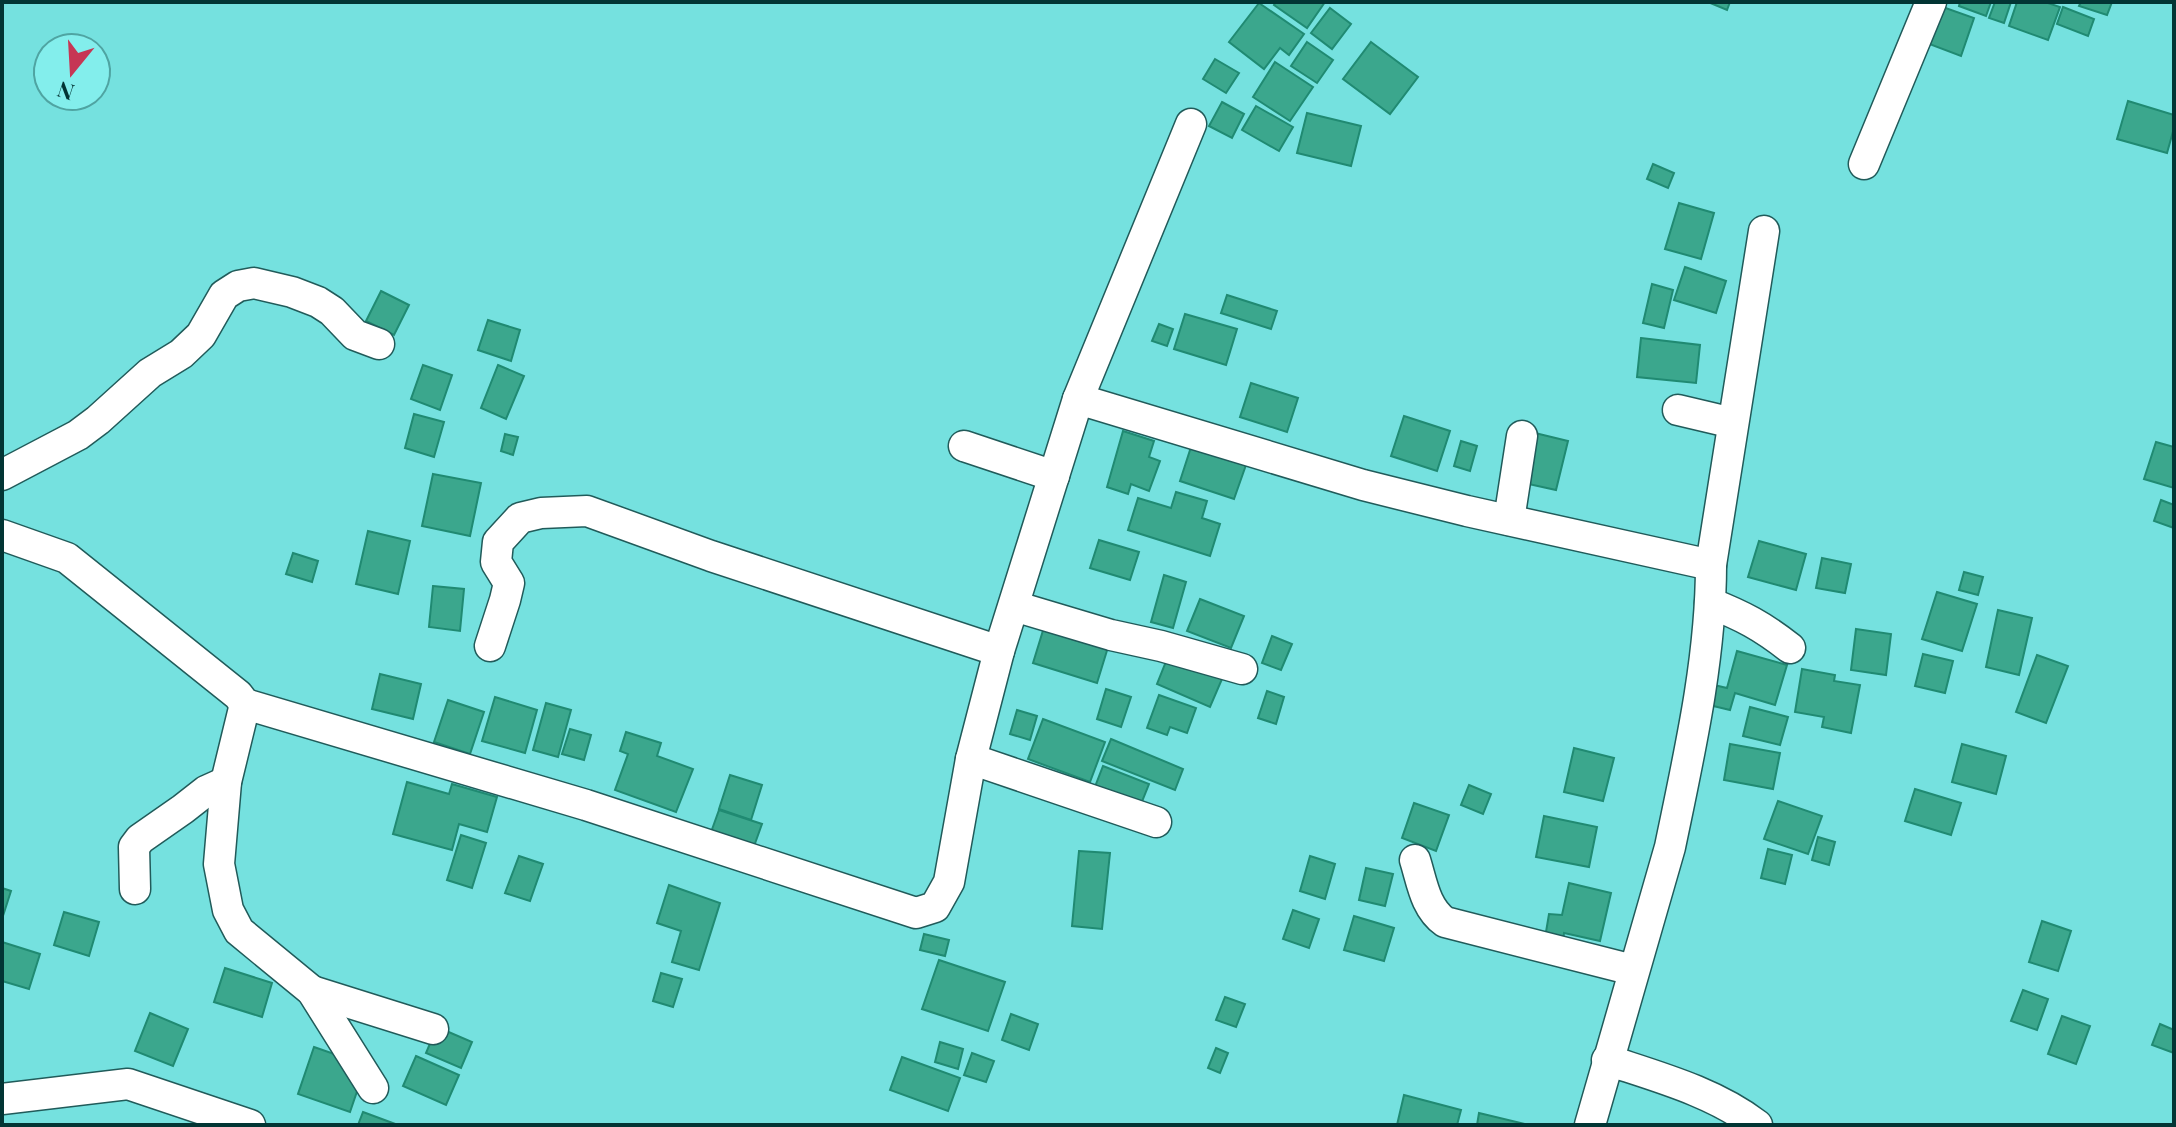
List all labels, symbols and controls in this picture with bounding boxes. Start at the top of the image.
north arrow [32,32,112,112]
text: N [53,75,78,109]

